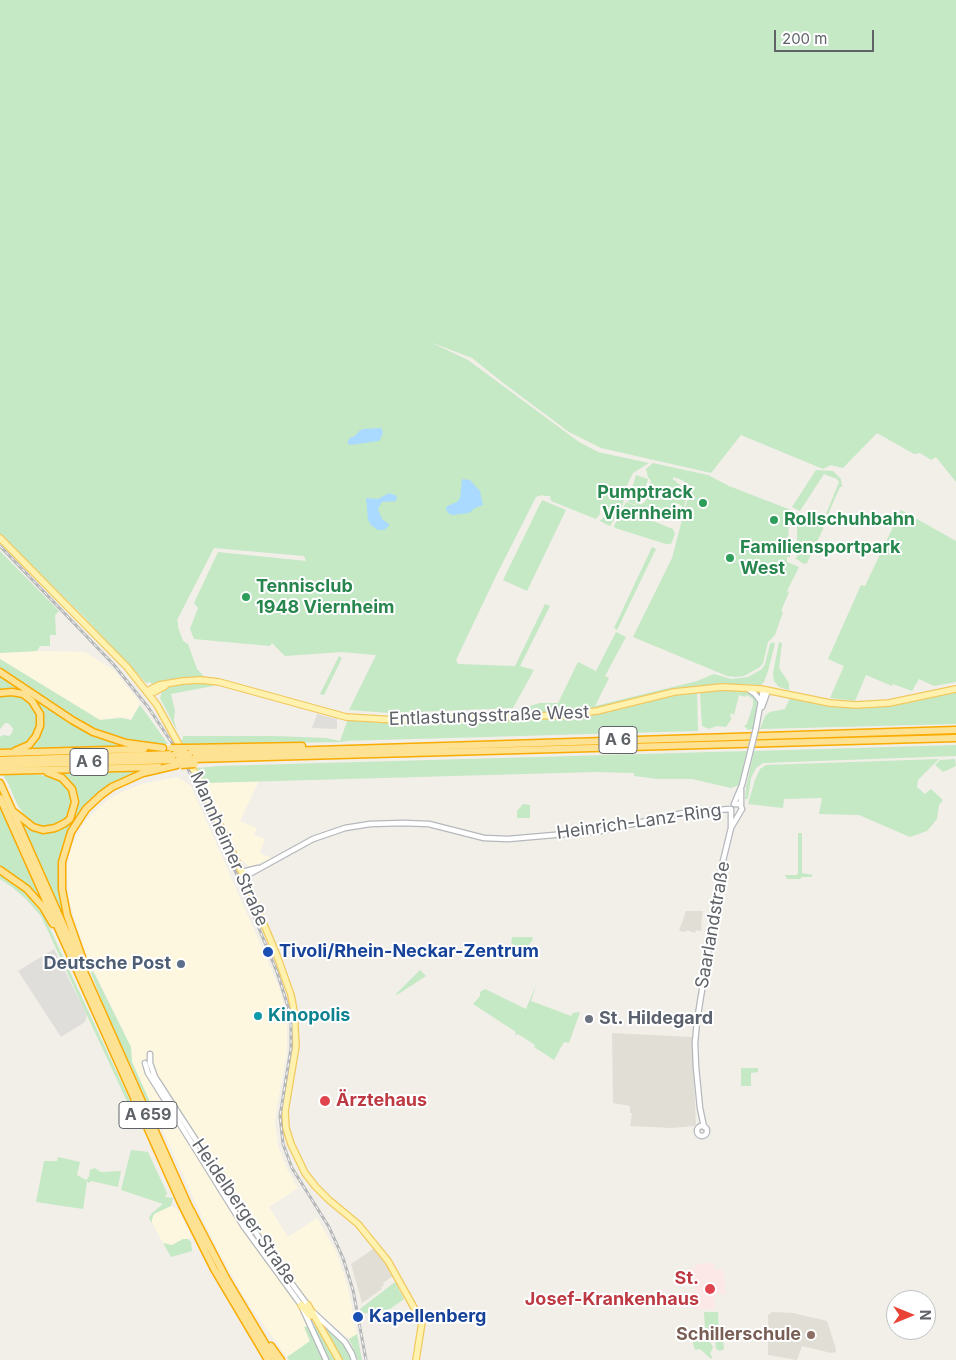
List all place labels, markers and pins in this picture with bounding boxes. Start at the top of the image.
place label: Pumptrack Viernheim [597,482,693,524]
marker: Pumptrack Viernheim [697,497,709,509]
place label: Rollschuhbahn [784,509,915,531]
marker: Rollschuhbahn [768,514,780,526]
place label: Familiensportpark West [740,537,900,580]
marker: Familiensportpark West [724,552,736,564]
place label: Tennisclub 1948 Viernheim [256,576,395,618]
marker: Tennisclub 1948 Viernheim [240,591,252,603]
place label: Tivoli/Rhein-Neckar-Zentrum [279,941,539,963]
marker: Tivoli/Rhein-Neckar-Zentrum [261,945,275,959]
place label: Deutsche Post [44,953,171,975]
marker: Deutsche Post [175,958,187,970]
place label: Kinopolis [268,1005,350,1027]
place label: St. Hildegard [599,1008,713,1030]
marker: Kinopolis [252,1010,264,1022]
marker: St. Hildegard [583,1013,595,1025]
place label: Ärztehaus [336,1090,427,1112]
marker: Ärztehaus [318,1094,332,1108]
place label: St. Josef-Krankenhaus [525,1268,699,1310]
marker: St. Josef-Krankenhaus [703,1282,717,1296]
place label: Kapellenberg [369,1306,486,1328]
marker: Kapellenberg [351,1310,365,1324]
place label: Schillerschule [676,1324,801,1346]
marker: Schillerschule [805,1329,817,1341]

